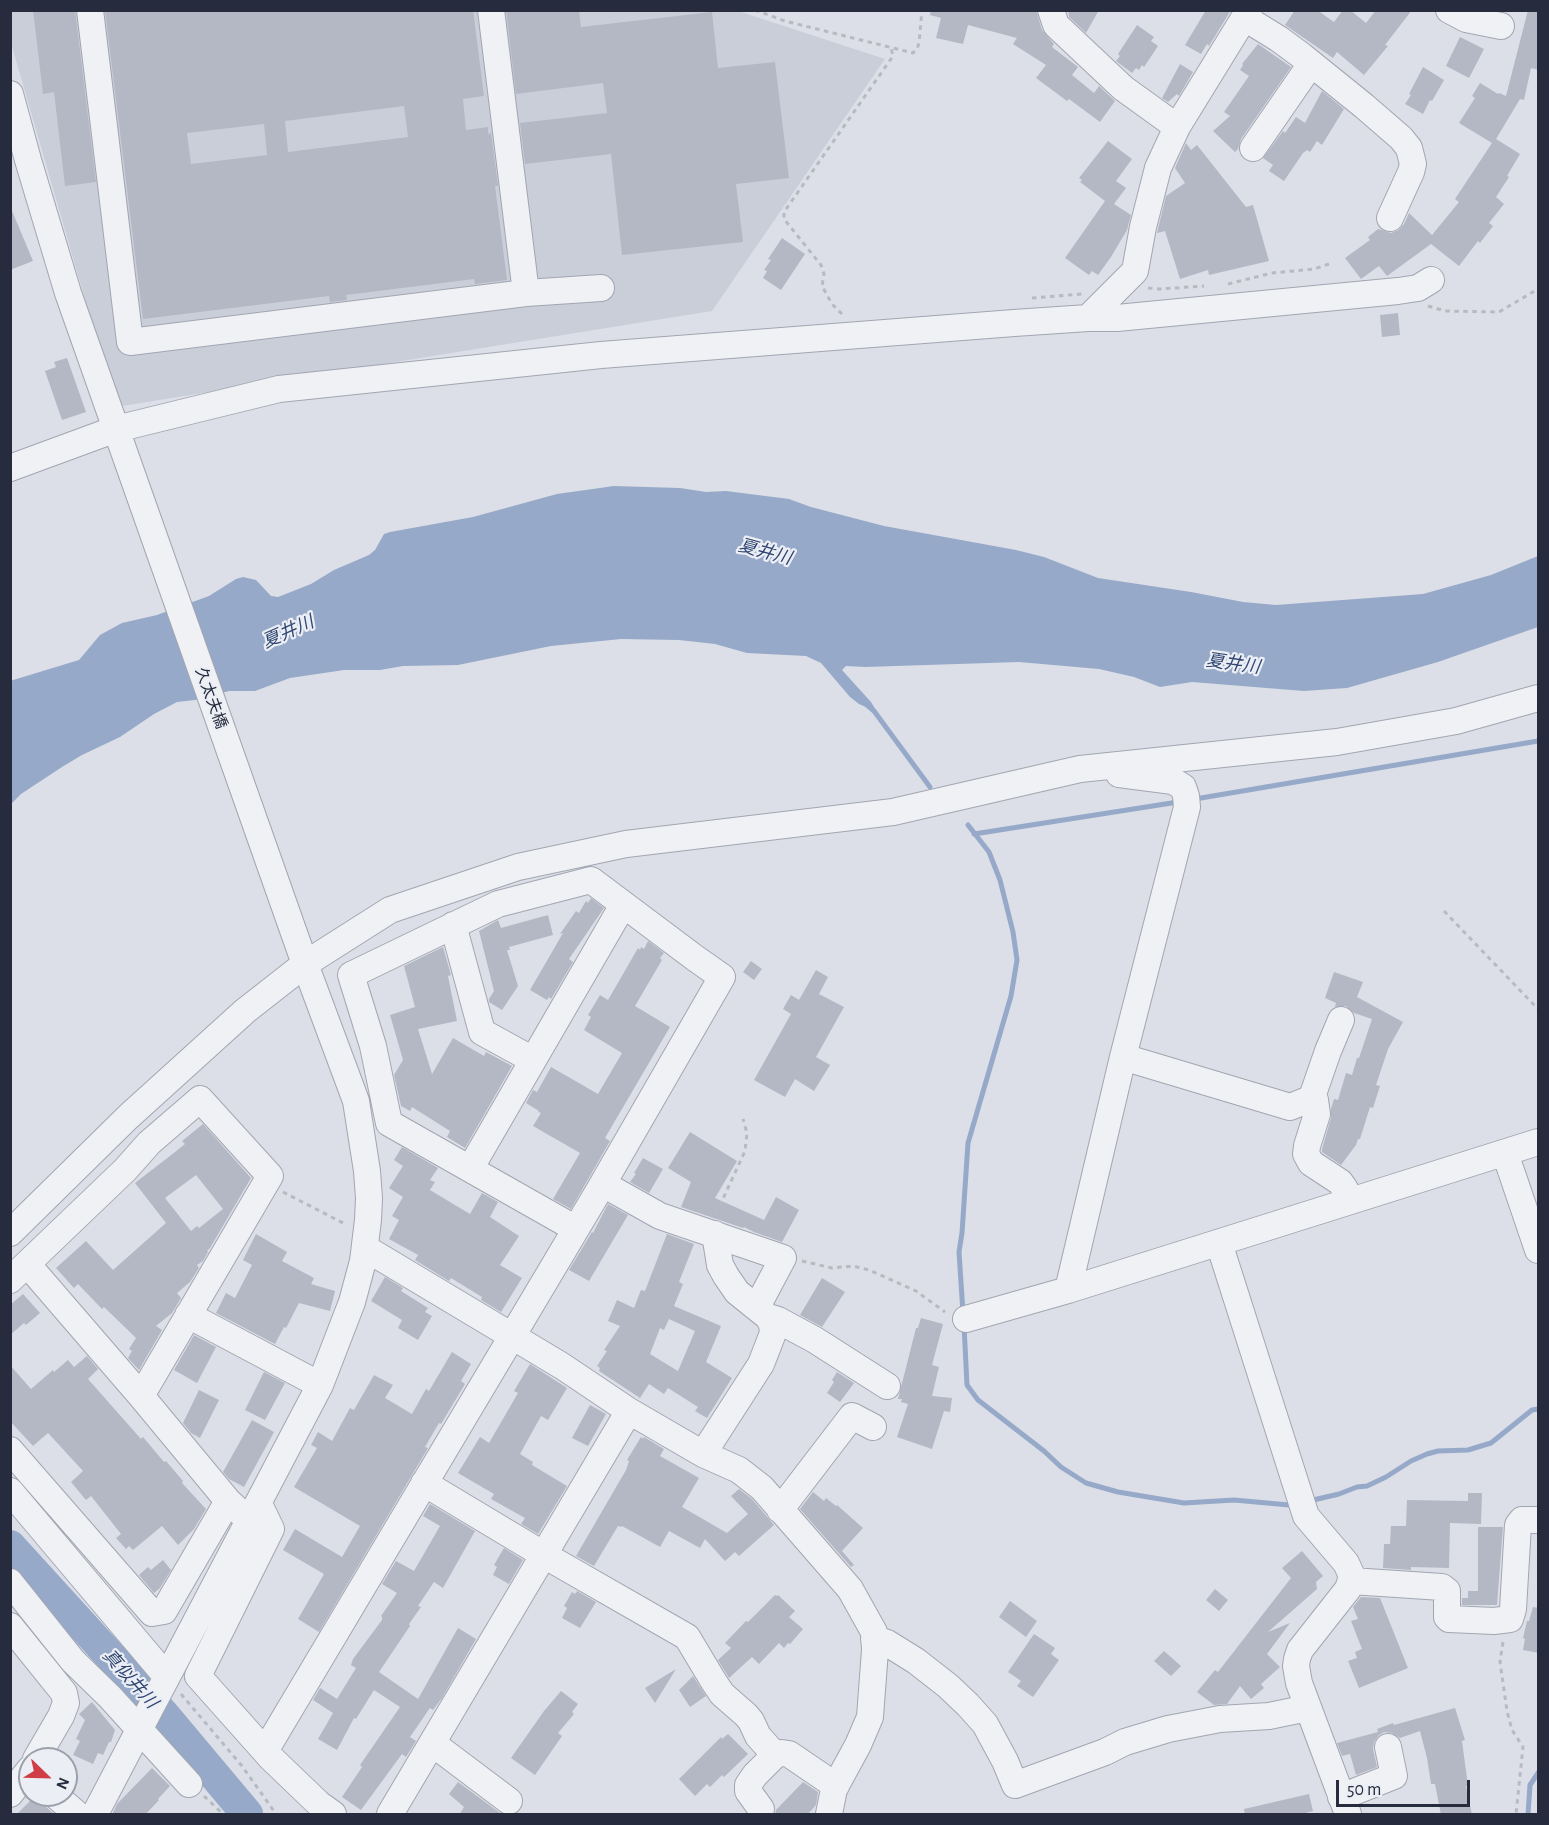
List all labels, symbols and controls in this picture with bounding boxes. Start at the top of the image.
water label: 夏井川 [736,535,794,569]
water label: 夏井川 [259,611,317,653]
water label: 夏井川 [1205,650,1261,678]
street label: 久太夫橋 [191,665,231,731]
water label: 真似井川 [98,1645,162,1713]
north arrow [18,1747,78,1807]
scale bar [1339,1768,1472,1806]
text: N [53,1775,72,1791]
text: 50 m [1347,1781,1381,1799]

